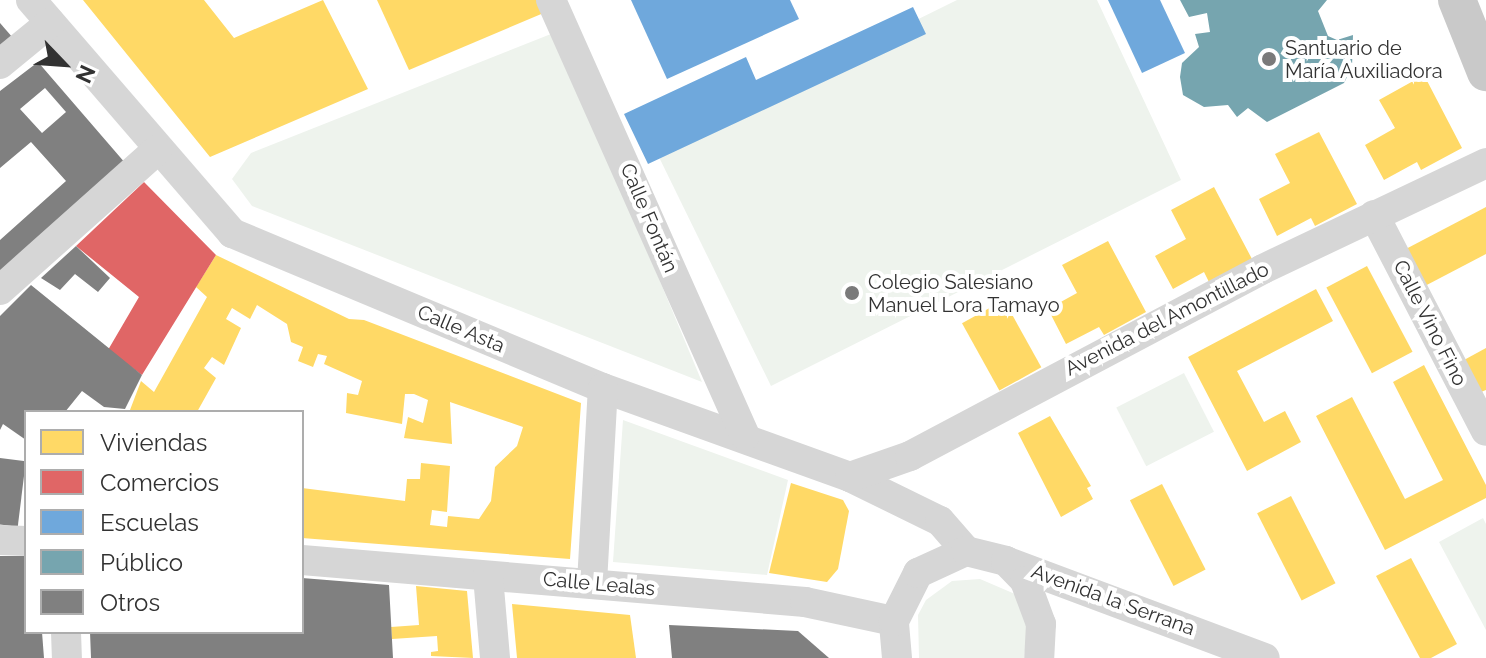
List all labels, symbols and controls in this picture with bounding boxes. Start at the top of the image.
north arrow [24,24,104,104]
place label: Santuario de María Auxiliadora [1285,36,1443,83]
marker: Santuario de María Auxiliadora [1260,50,1278,68]
text: N [70,61,101,87]
street label: Calle Fontán [615,160,683,276]
street label: Calle Vino Fino [1388,256,1472,390]
street label: Avenida del Amontillado [1061,257,1273,381]
place label: Colegio Salesiano Manuel Lora Tamayo [868,270,1061,317]
marker: Colegio Salesiano Manuel Lora Tamayo [843,284,861,302]
street label: Calle Asta [414,300,508,358]
legend [24,410,304,634]
text: Viviendas [100,428,207,457]
text: Comercios [100,468,219,497]
text: Escuelas [100,508,199,537]
text: Público [100,548,183,577]
street label: Avenida la Serrana [1028,559,1198,641]
street label: Calle Lealas [542,567,656,601]
text: Otros [100,588,160,617]

